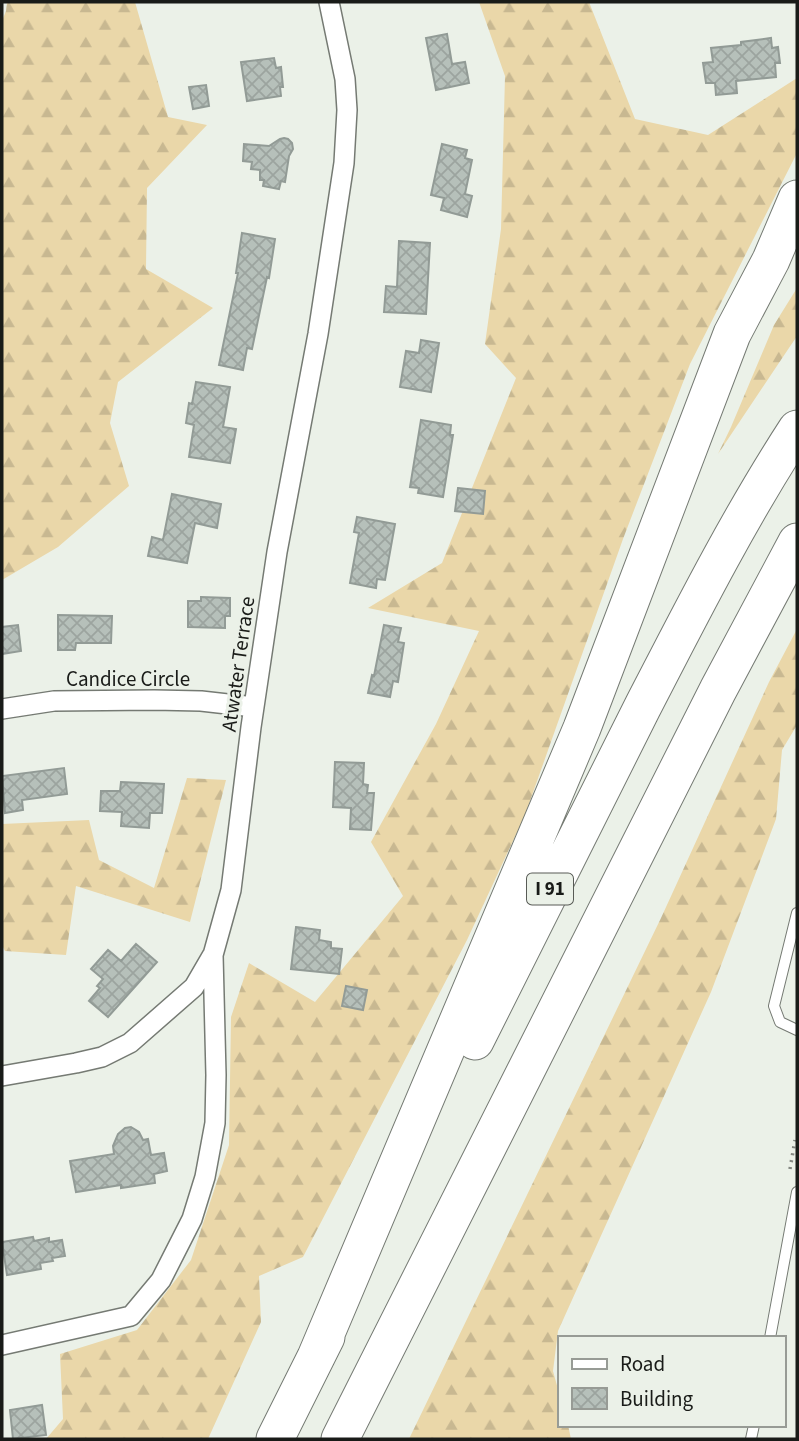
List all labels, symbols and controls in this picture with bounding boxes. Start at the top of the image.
street label: Atwater Terrace [214,594,262,734]
street label: Candice Circle [66,664,190,694]
road number: I 91 [527,874,573,904]
legend [558,1336,785,1427]
text: Road [620,1349,665,1379]
text: Building [620,1384,694,1414]

